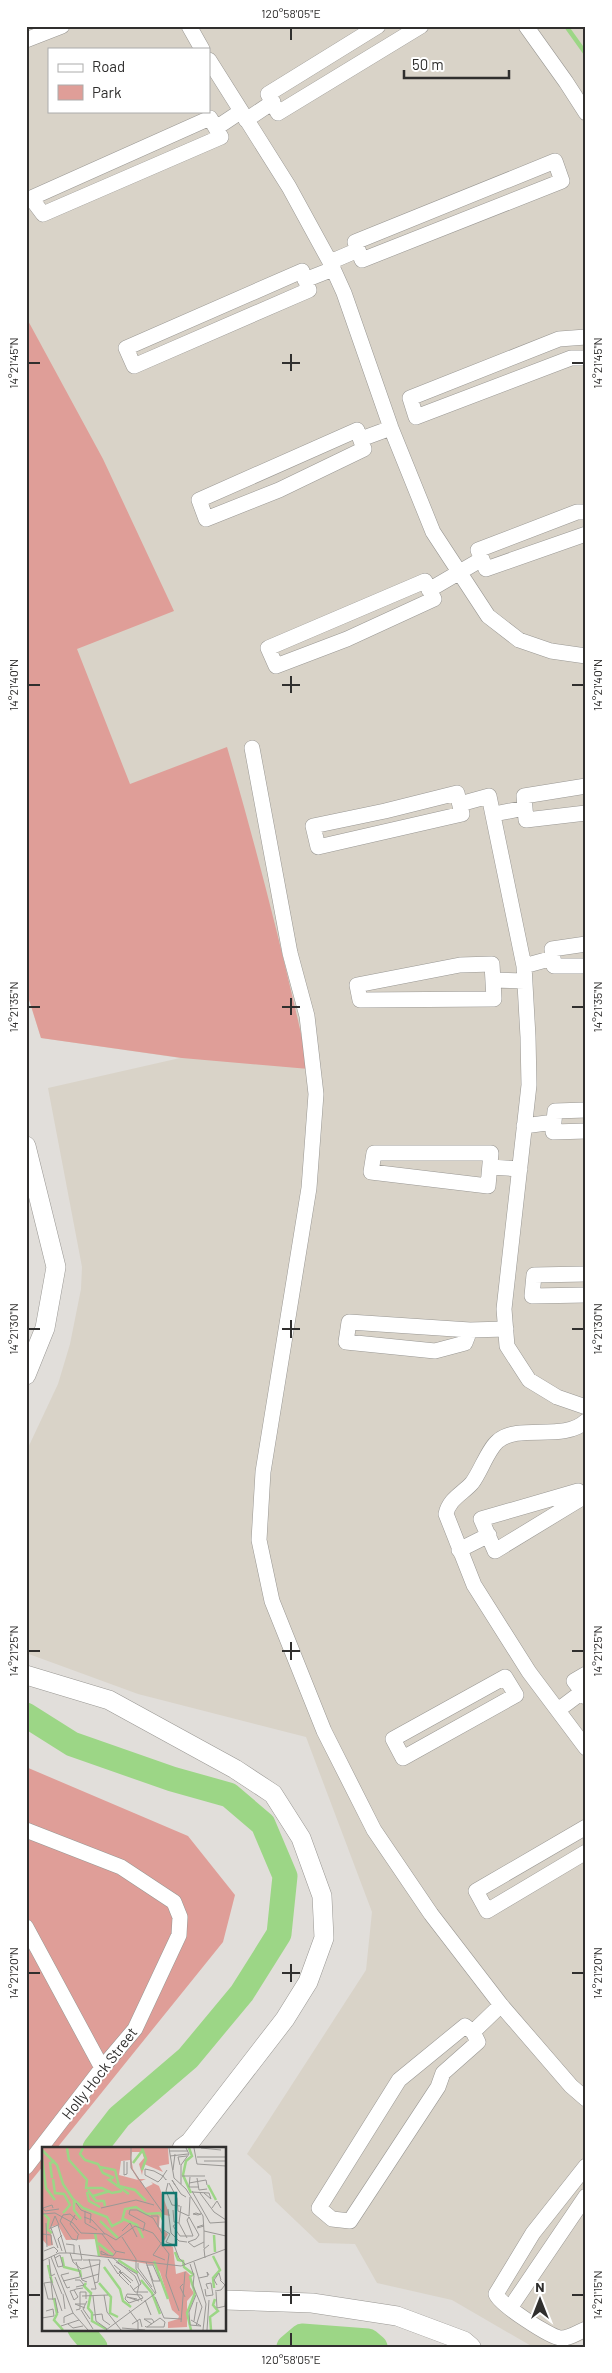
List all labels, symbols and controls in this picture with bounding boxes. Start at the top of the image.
text: 120°58'05"E [261,6,321,20]
legend [48,48,210,112]
scale bar [404,48,510,80]
text: 50 m [412,55,444,73]
text: Road [92,57,125,75]
text: Park [92,83,122,101]
text: 14°21'45"N [6,337,20,389]
text: 14°21'45"N [590,337,604,389]
text: 14°21'40"N [6,659,20,711]
text: 14°21'40"N [590,659,604,711]
text: 14°21'35"N [6,981,20,1033]
text: 14°21'35"N [590,981,604,1033]
text: 14°21'30"N [6,1303,20,1355]
text: 14°21'30"N [590,1303,604,1355]
text: 14°21'25"N [6,1625,20,1677]
text: 14°21'25"N [590,1625,604,1677]
text: 14°21'20"N [6,1947,20,1999]
text: 14°21'20"N [590,1947,604,1999]
street label: Holly Hock Street [57,2023,141,2123]
inset map [42,2147,226,2330]
text: 14°21'15"N [6,2270,20,2320]
text: 14°21'15"N [590,2270,604,2320]
north arrow [514,2276,564,2326]
text: N [535,2278,545,2295]
text: 120°58'05"E [261,2352,321,2366]

